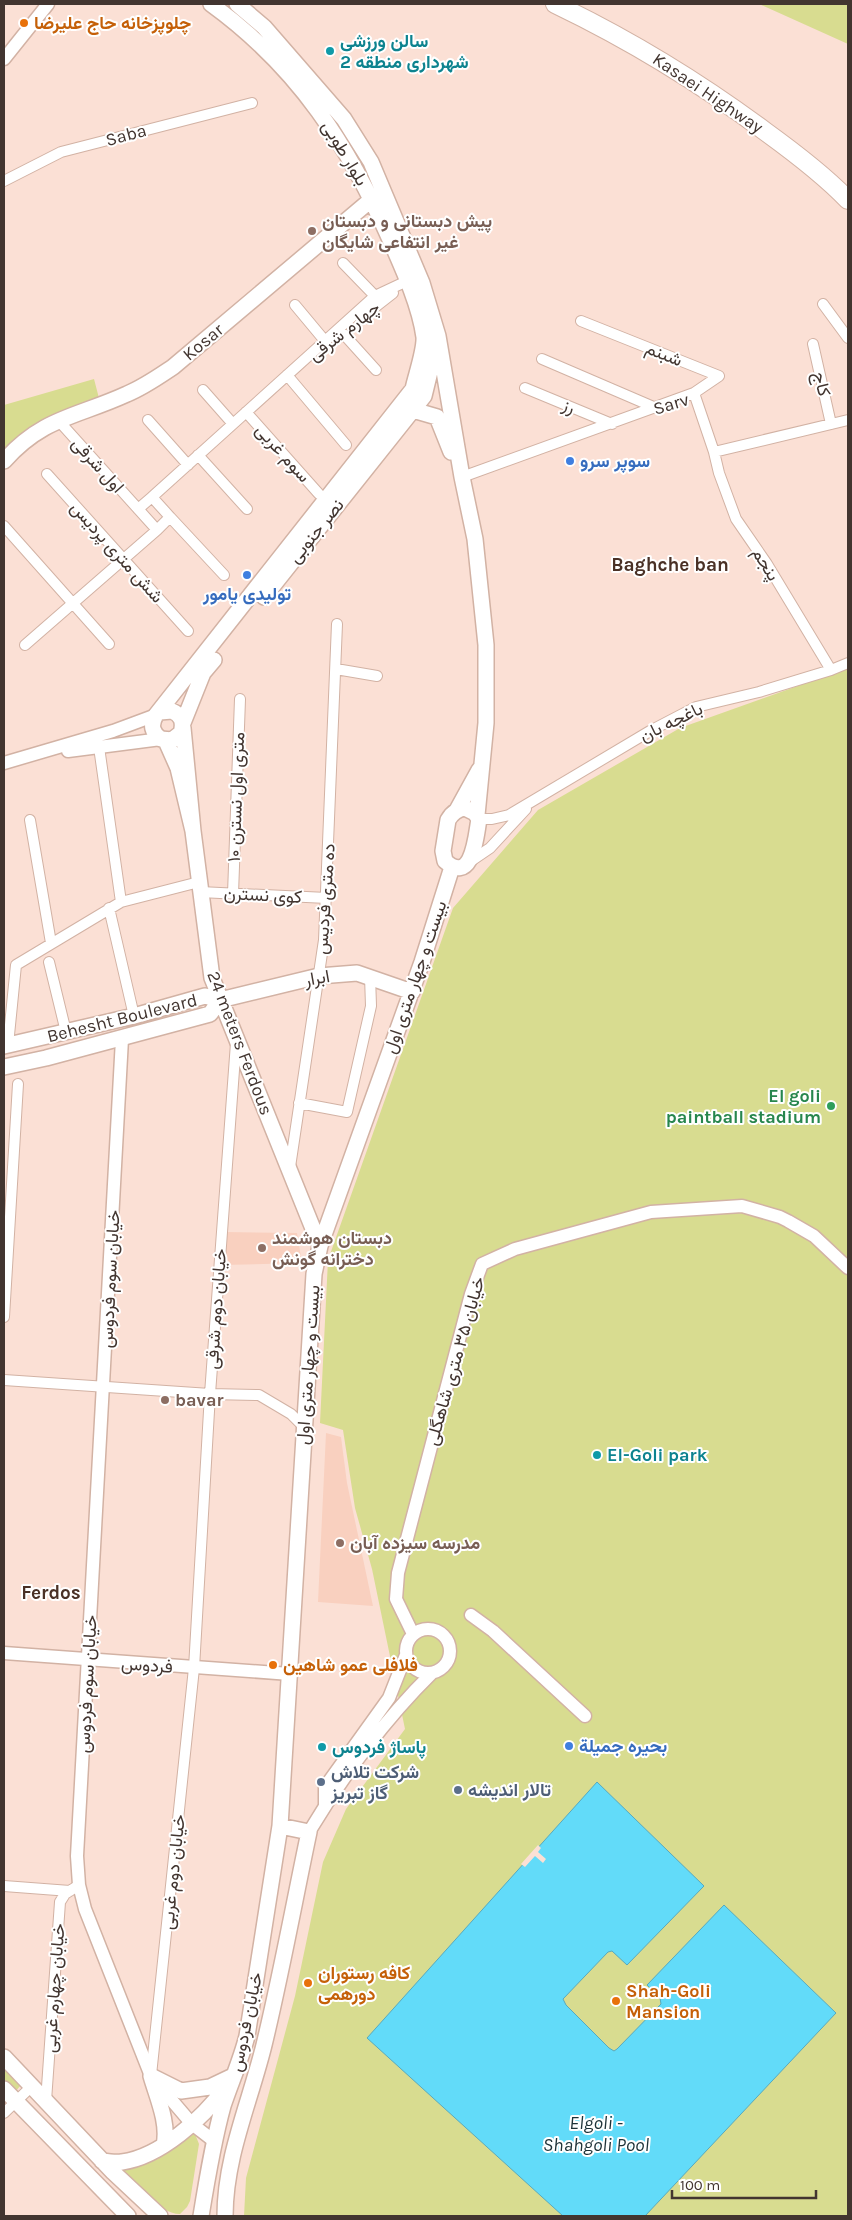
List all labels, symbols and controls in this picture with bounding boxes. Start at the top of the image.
place label: چلوپزخانه حاج علیرضا [34,12,191,35]
marker: چلوپزخانه حاج علیرضا [18,17,30,29]
place label: سالن ورزشی شهرداری منطقه 2 [340,30,469,73]
marker: سالن ورزشی شهرداری منطقه 2 [324,45,336,57]
street label: Kasaei Highway [648,48,768,138]
street label: بلوار طوبی [317,116,373,190]
street label: Saba [103,119,149,151]
place label: پیش دبستانی و دبستان غیر انتفاعی شایگان [322,210,492,253]
marker: پیش دبستانی و دبستان غیر انتفاعی شایگان [306,225,318,237]
street label: چهارم شرقی [304,296,385,367]
street label: Kosar [178,318,228,365]
street label: شبنم [642,337,686,372]
street label: کاج [808,369,836,399]
street label: Sarv [650,388,692,420]
street label: رز [558,393,579,418]
street label: سوم غربی [250,419,315,488]
street label: اول شرقی [67,432,129,498]
place label: سوپر سرو [580,450,650,473]
marker: سوپر سرو [564,455,576,467]
street label: نصر جنوبی [283,494,349,568]
street label: شش متری پردیس [65,497,168,608]
street label: پنجم [746,543,785,585]
district label: Baghche ban [611,554,729,576]
marker: تولیدی یامور [241,569,253,581]
place label: تولیدی یامور [202,583,291,605]
street label: باغچه بان [636,697,707,748]
street label: ۱۰ متری اول نسترن [223,731,249,863]
street label: ده متری فردیس [310,843,340,955]
street label: کوی نسترن [223,882,303,908]
street label: بیست و چهار متری اول [379,898,452,1057]
street label: ابرار [302,965,331,991]
street label: 24 meters Ferdous [202,968,278,1118]
street label: Behesht Boulevard [45,989,199,1047]
place label: El goli paintball stadium [666,1085,821,1128]
marker: El goli paintball stadium [825,1100,837,1112]
street label: خیابان سوم فردوس [95,1209,126,1349]
place label: دبستان هوشمند دخترانه گونش [272,1227,392,1270]
marker: دبستان هوشمند دخترانه گونش [256,1242,268,1254]
street label: خیابان دوم شرقی [201,1248,232,1370]
street label: خیابان ۳۵ متری شاهگلی [420,1274,490,1448]
street label: بیست و چهار متری اول [291,1284,326,1446]
place label: bavar [175,1389,224,1411]
marker: bavar [159,1394,171,1406]
place label: El-Goli park [607,1444,708,1466]
marker: El-Goli park [591,1449,603,1461]
place label: مدرسه سیزده آبان [350,1532,481,1554]
marker: مدرسه سیزده آبان [334,1537,346,1549]
district label: Ferdos [21,1582,81,1604]
street label: خیابان سوم فردوس [72,1614,103,1754]
street label: فردوس [120,1652,174,1678]
place label: فلافلی عمو شاهین [283,1654,418,1676]
marker: فلافلی عمو شاهین [267,1659,279,1671]
place label: بحیره جمیلة [579,1735,667,1757]
place label: پاساژ فردوس [332,1736,426,1759]
marker: بحیره جمیلة [563,1740,575,1752]
marker: پاساژ فردوس [316,1741,328,1753]
place label: شرکت تلاش گاز تبریز [330,1761,419,1804]
marker: شرکت تلاش گاز تبریز [315,1776,327,1788]
place label: تالار اندیشه [468,1779,551,1801]
marker: تالار اندیشه [452,1784,464,1796]
street label: خیابان دوم غربی [156,1813,191,1931]
street label: خیابان چهارم غربی [38,1922,70,2054]
place label: کافه رستوران دورهمی [318,1962,410,2005]
street label: خیابان فردوس [225,1970,267,2074]
marker: کافه رستوران دورهمی [302,1977,314,1989]
place label: Shah-Goli Mansion [626,1980,711,2023]
marker: Shah-Goli Mansion [610,1995,622,2007]
water label: Elgoli - Shahgoli Pool [543,2112,649,2156]
scale bar [672,2168,816,2200]
text: 100 m [680,2176,720,2194]

